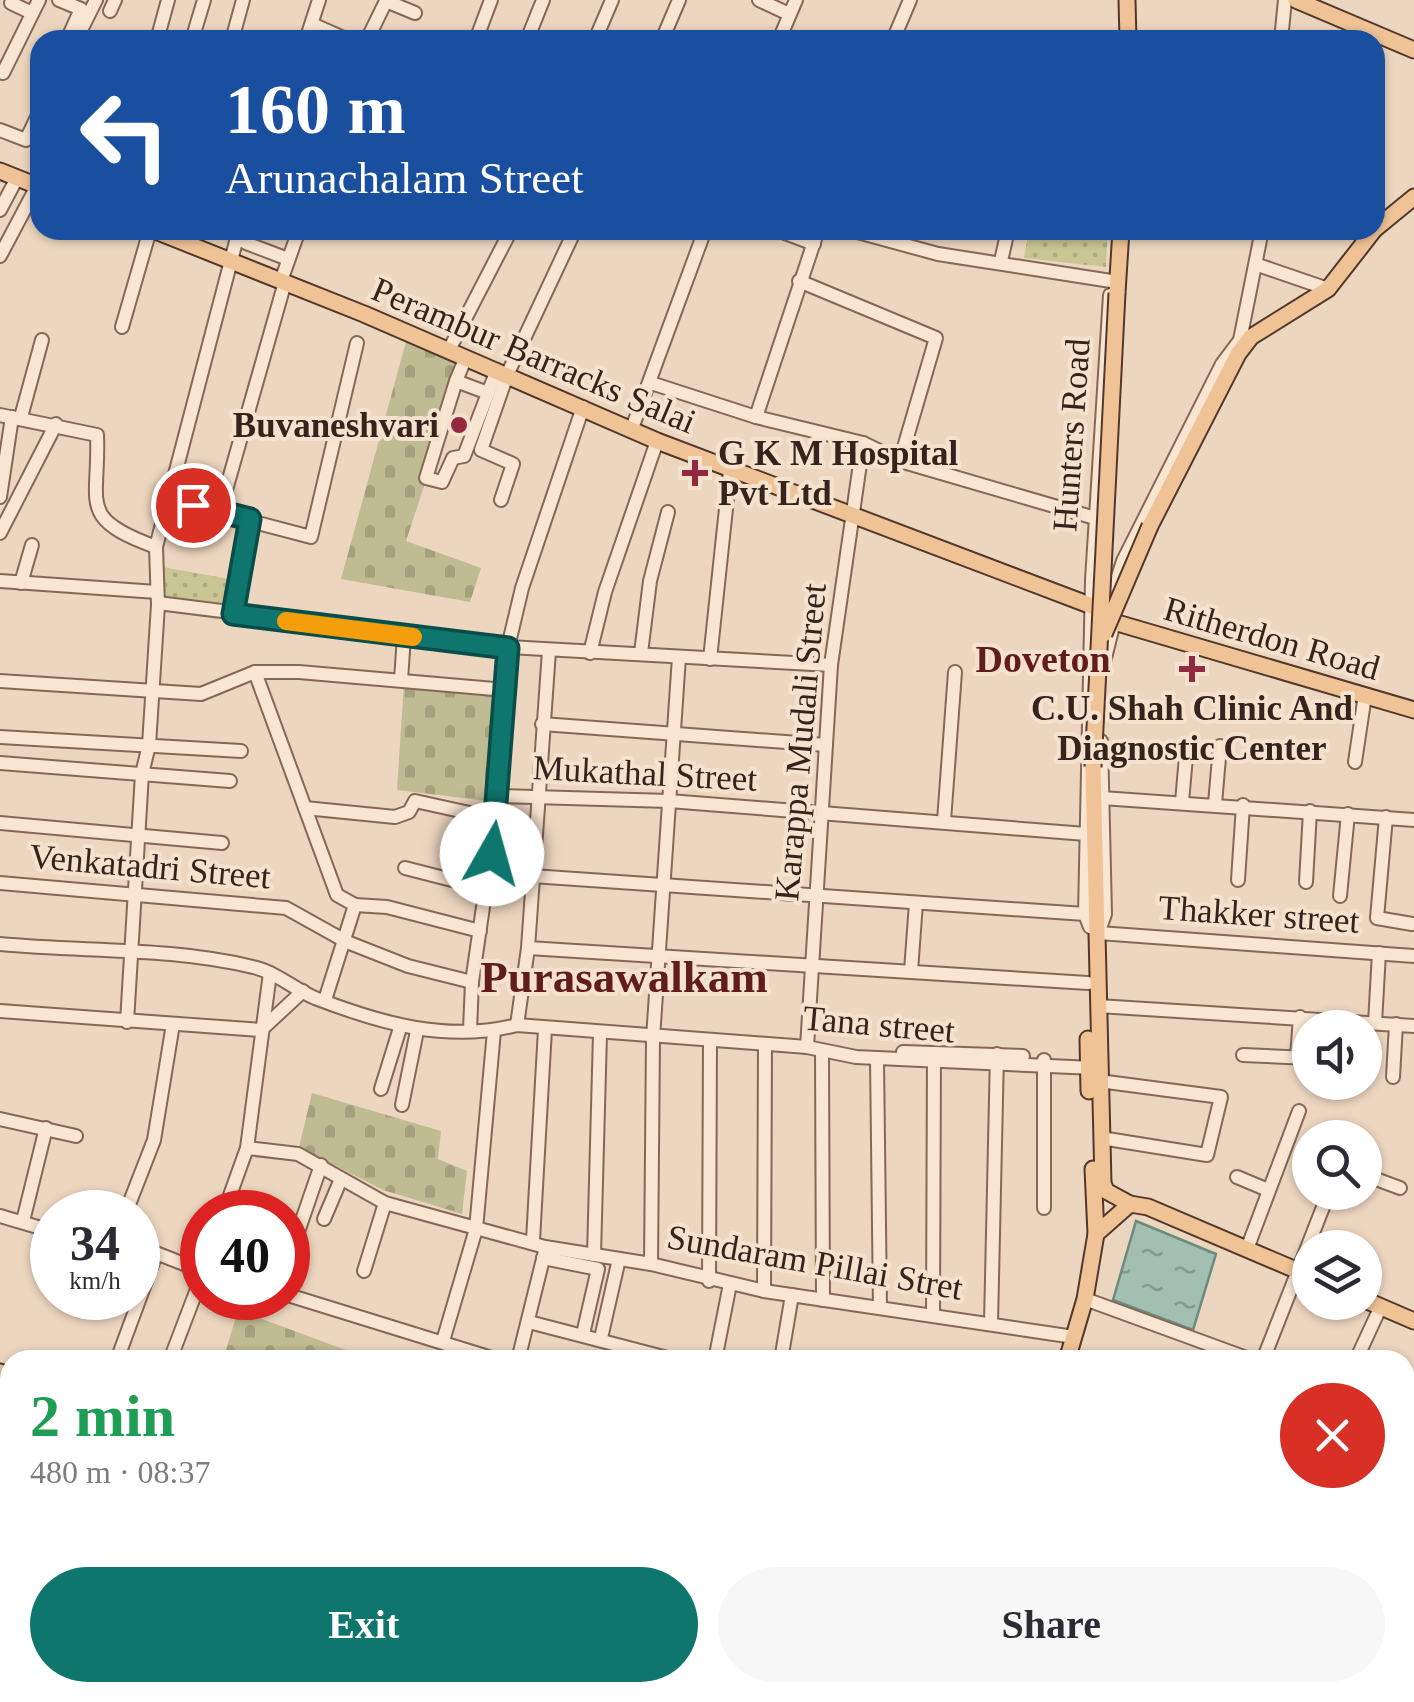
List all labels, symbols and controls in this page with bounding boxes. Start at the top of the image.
icon: left [60,70,190,200]
text: 160 m [225,71,406,148]
text: Arunachalam Street [225,153,584,203]
street label: Perambur Barracks Salai [366,270,702,441]
street label: Hunters Road [1045,337,1098,533]
place label: Buvaneshvari [233,406,439,445]
marker: Buvaneshvari [448,414,470,436]
place label: G K M Hospital Pvt Ltd [718,434,958,513]
marker: G K M Hospital Pvt Ltd [682,460,708,486]
pin [151,463,236,548]
icon: arrive [166,478,221,533]
street label: Karappa Mudali Street [767,581,834,903]
street label: Ritherdon Road [1159,589,1385,688]
district label: Doveton [975,638,1111,680]
marker: C.U. Shah Clinic And Diagnostic Center [1179,656,1205,682]
place label: C.U. Shah Clinic And Diagnostic Center [1031,689,1353,768]
street label: Mukathal Street [532,748,758,799]
position arrow [440,802,544,906]
street label: Venkatadri Street [28,837,272,896]
street label: Thakker street [1157,888,1361,941]
district label: Purasawalkam [480,952,768,1002]
street label: Tana street [802,998,957,1051]
map controls [1292,1010,1382,1320]
button: sound [1292,1010,1382,1100]
button: search [1292,1120,1382,1210]
speed limit sign: 40 [180,1190,310,1320]
text: 34 [70,1215,120,1271]
street label: Sundaram Pillai Stret [664,1217,966,1308]
button: layers [1292,1230,1382,1320]
text: km/h [69,1267,121,1294]
text: 2 min [30,1383,175,1449]
button: close [1280,1383,1385,1488]
text: 480 m · 08:37 [30,1454,210,1490]
button: Exit [30,1567,698,1682]
button: Share [718,1567,1385,1682]

